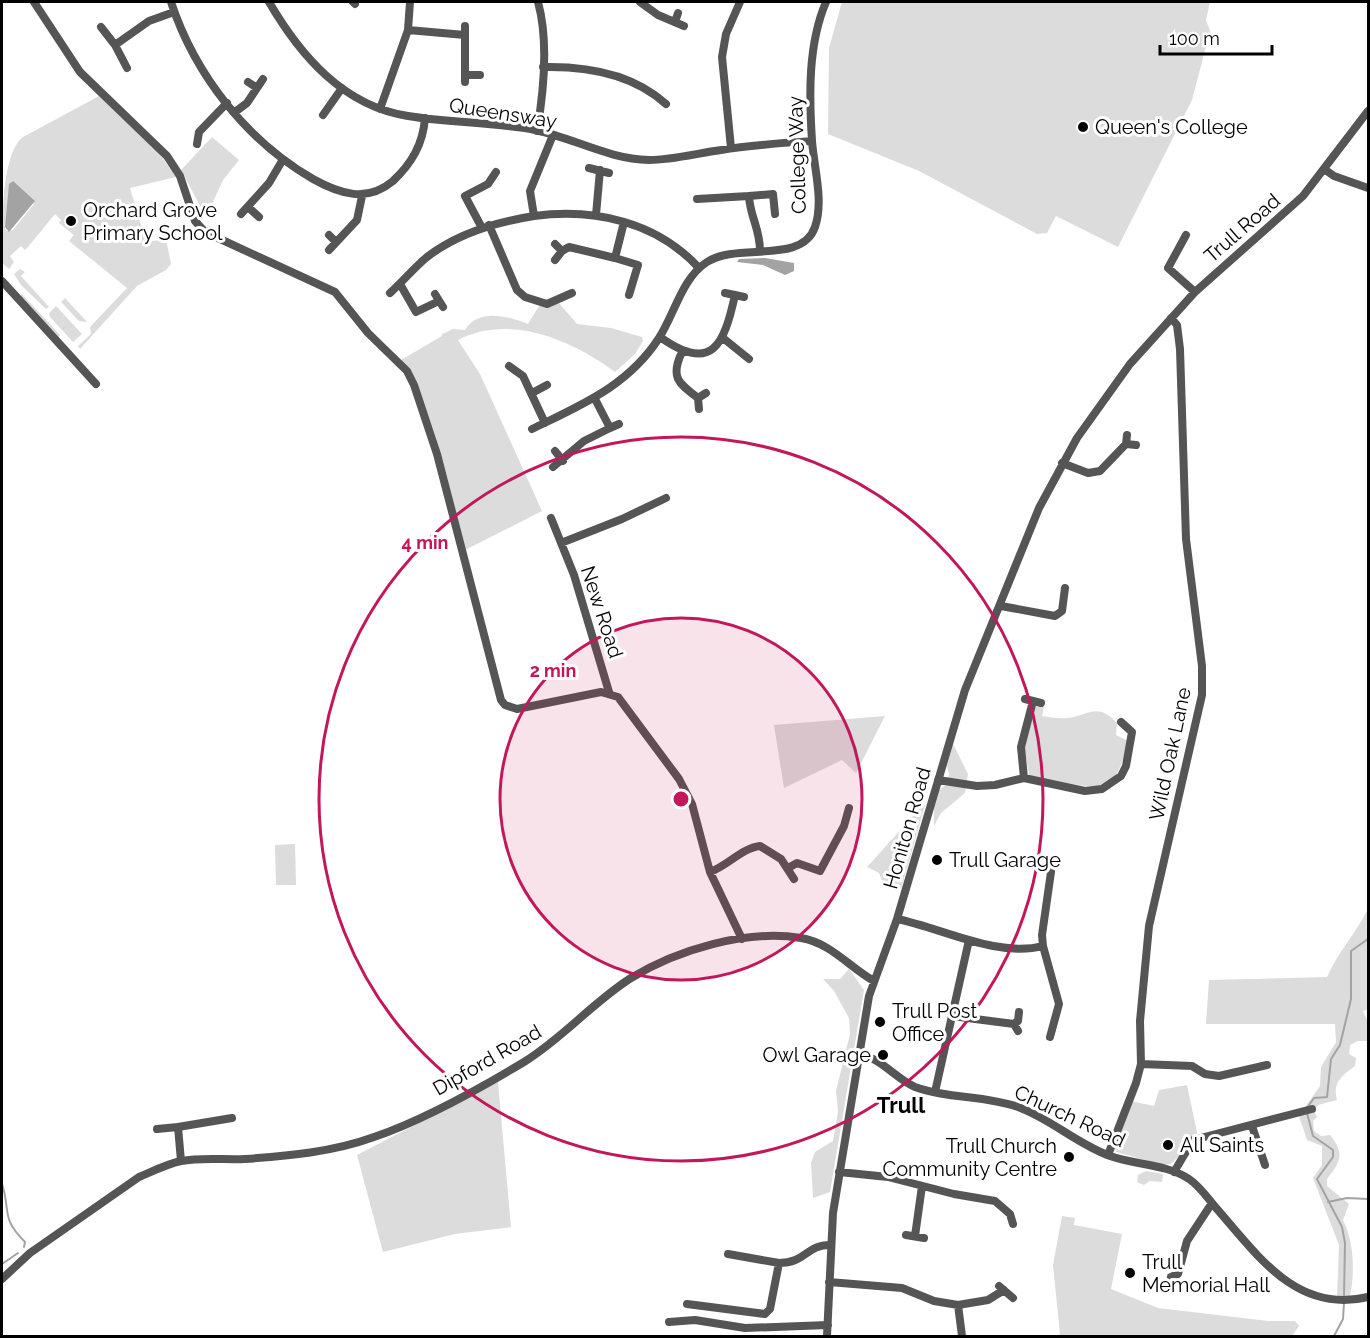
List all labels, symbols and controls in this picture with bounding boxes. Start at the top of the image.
scale bar [1160,18,1272,56]
text: 100 m [1169,28,1220,49]
street label: Queensway [447,93,559,133]
street label: College Way [783,95,811,214]
place label: Queen's College [1095,115,1248,139]
marker: Queen's College [1076,120,1090,134]
street label: Trull Road [1199,189,1285,267]
place label: Orchard Grove Primary School [83,198,223,245]
marker: Orchard Grove Primary School [64,214,78,228]
text: 4 min [402,532,448,553]
street label: New Road [576,563,628,661]
text: 2 min [530,660,576,681]
street label: Wild Oak Lane [1144,685,1196,823]
street label: Honiton Road [878,764,936,892]
centre of rings [671,789,691,809]
place label: Trull Garage [949,848,1061,872]
marker: Trull Garage [930,853,944,867]
place label: Trull Post Office [892,999,977,1046]
marker: Trull Post Office [873,1015,887,1029]
street label: Dipford Road [428,1019,546,1101]
place label: Owl Garage [763,1043,871,1067]
marker: Owl Garage [876,1048,890,1062]
street label: Church Road [1011,1080,1129,1152]
district label: Trull [877,1092,926,1118]
place label: All Saints [1180,1133,1264,1157]
place label: Trull Church Community Centre [882,1134,1057,1181]
marker: All Saints [1161,1138,1175,1152]
marker: Trull Church Community Centre [1062,1150,1076,1164]
place label: Trull Memorial Hall [1142,1250,1271,1297]
marker: Trull Memorial Hall [1123,1266,1137,1280]

